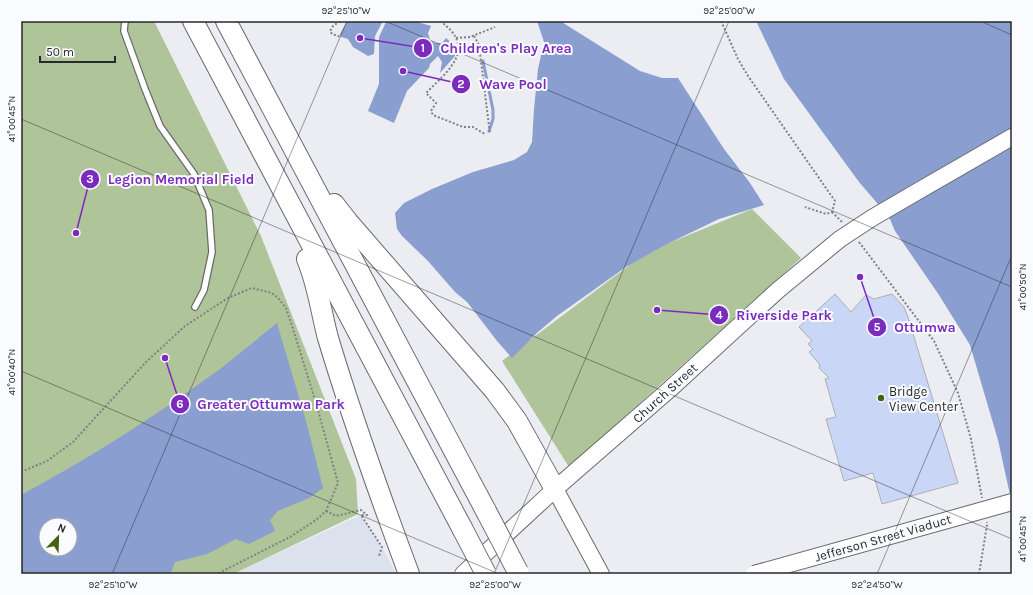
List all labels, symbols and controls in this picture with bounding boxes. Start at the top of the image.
text: 92°25'10"W [321,5,371,17]
text: 92°25'00"W [703,5,755,17]
callout: Children's Play Area [413,35,580,61]
scale bar [40,38,115,64]
text: Children's Play Area [440,40,572,57]
text: 1 [421,41,425,55]
text: 50 m [46,45,74,59]
callout: Wave Pool [451,71,554,97]
text: Wave Pool [479,76,547,93]
text: 2 [457,77,465,91]
text: 41°00'45"N [6,96,18,142]
callout: Legion Memorial Field [80,166,263,192]
text: Legion Memorial Field [108,171,254,188]
text: 3 [86,172,94,186]
text: 41°00'50"N [1017,264,1029,311]
callout: Riverside Park [709,302,840,328]
text: Riverside Park [736,307,832,324]
text: 4 [715,308,723,322]
callout: Ottumwa [867,314,964,340]
text: Ottumwa [894,319,956,336]
text: 5 [874,320,881,334]
text: 41°00'40"N [6,349,18,395]
street label: Church Street [630,360,700,426]
place label: Bridge View Center [889,384,958,414]
callout: Greater Ottumwa Park [170,391,353,417]
marker: Bridge View Center [876,393,886,403]
text: Greater Ottumwa Park [197,396,346,413]
text: 6 [176,397,184,411]
street label: Jefferson Street Viaduct [813,511,953,565]
text: 41°00'45"N [1017,516,1029,562]
north arrow [38,517,78,557]
text: N [56,521,68,536]
text: 92°25'10"W [88,579,138,591]
text: 92°25'00"W [469,579,521,591]
text: 92°24'50"W [851,579,903,591]

